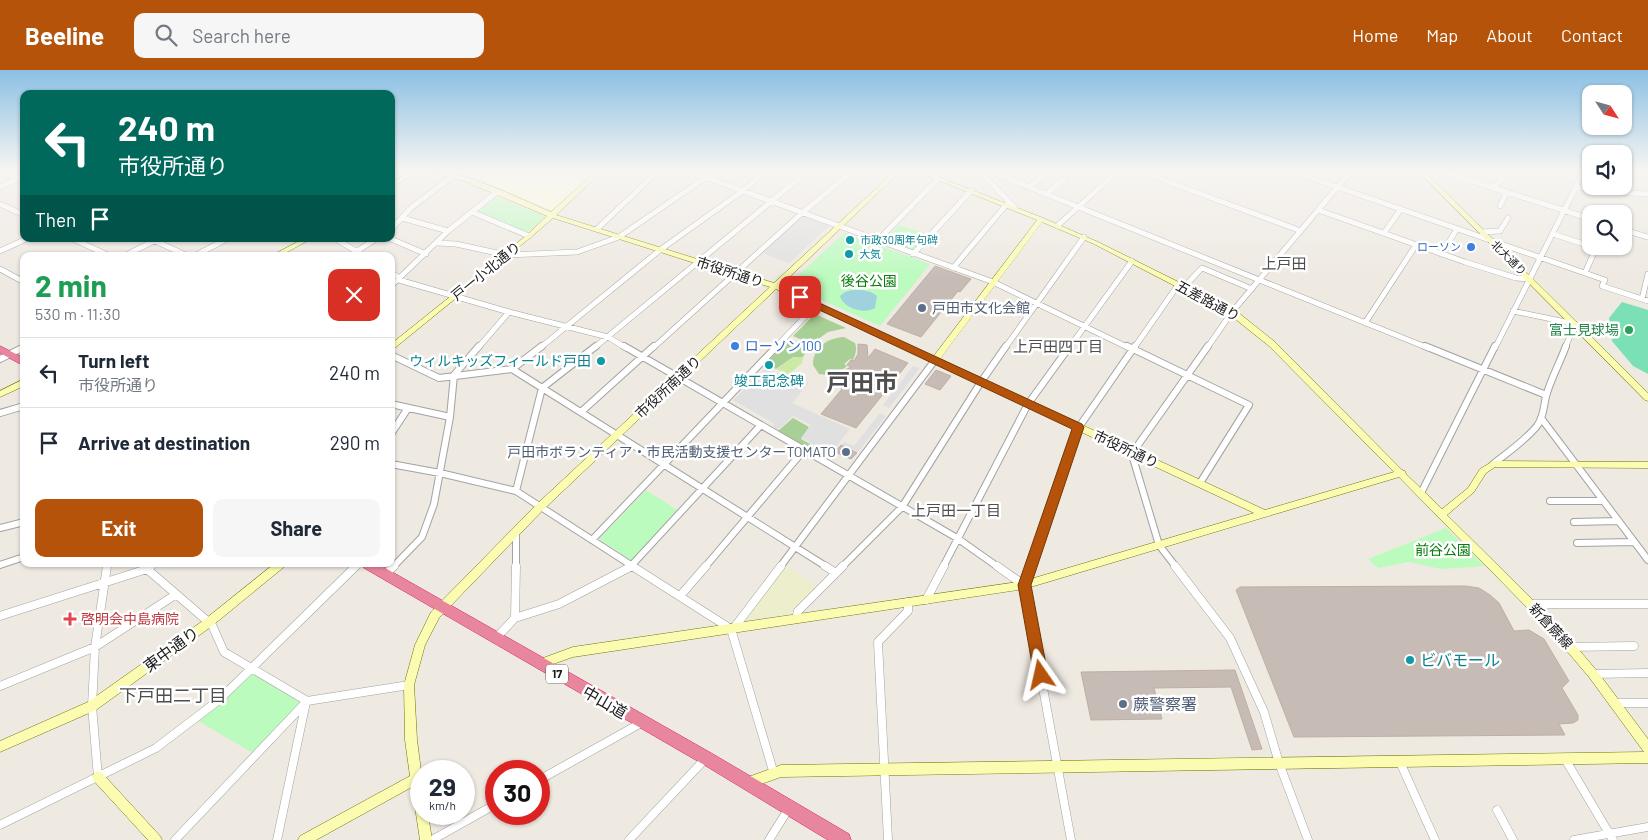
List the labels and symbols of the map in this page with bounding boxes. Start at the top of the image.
north arrow [1582,85,1632,135]
place label: 市政30周年句碑 [860,233,938,246]
marker: 市政30周年句碑 [844,234,856,246]
street label: 北大通り [1489,237,1530,278]
street label: 戸一小北通り [448,238,524,304]
place label: ローソン [1417,240,1461,253]
marker: ローソン [1465,241,1477,253]
place label: 大気 [859,247,881,260]
marker: 大気 [843,248,855,260]
street label: 市役所通り [694,253,766,290]
district label: 上戸田 [1261,254,1307,272]
park label: 後谷公園 [841,272,897,289]
pin [779,276,821,318]
street label: 五差路通り [1173,277,1243,324]
place label: 戸田市文化会館 [932,299,1030,316]
marker: 戸田市文化会館 [916,302,928,314]
place label: 富士見球場 [1549,321,1619,338]
marker: 富士見球場 [1623,324,1635,336]
place label: ローソン100 [745,337,822,354]
district label: 上戸田四丁目 [1013,337,1103,355]
marker: ローソン100 [729,340,741,352]
place label: ウィルキッズフィールド戸田 [409,352,591,369]
street label: 市役所南通り [631,352,704,421]
marker: ウィルキッズフィールド戸田 [595,355,607,367]
marker: 竣工記念碑 [763,359,775,371]
district label: 戸田市 [826,367,898,396]
place label: 竣工記念碑 [734,372,804,389]
street label: 市役所通り [1091,426,1162,471]
place label: 戸田市ボランティア・市民活動支援センターTOMATO [507,443,836,460]
marker: 戸田市ボランティア・市民活動支援センターTOMATO [840,446,852,458]
district label: 上戸田一丁目 [911,501,1001,519]
park label: 前谷公園 [1415,541,1471,558]
street label: 新倉蕨線 [1526,599,1577,652]
place label: 啓明会中島病院 [81,610,179,627]
marker: 啓明会中島病院 [63,612,77,626]
street label: 東中通り [139,622,202,675]
position arrow [1014,648,1066,700]
place label: ビバモール [1420,650,1500,669]
marker: ビバモール [1404,654,1416,666]
road number: 17 [546,664,568,684]
street label: 中山道 [580,681,631,722]
district label: 下戸田二丁目 [119,684,227,706]
place label: 蕨警察署 [1133,694,1197,713]
marker: 蕨警察署 [1117,698,1129,710]
speed limit sign: 30 [485,760,550,825]

